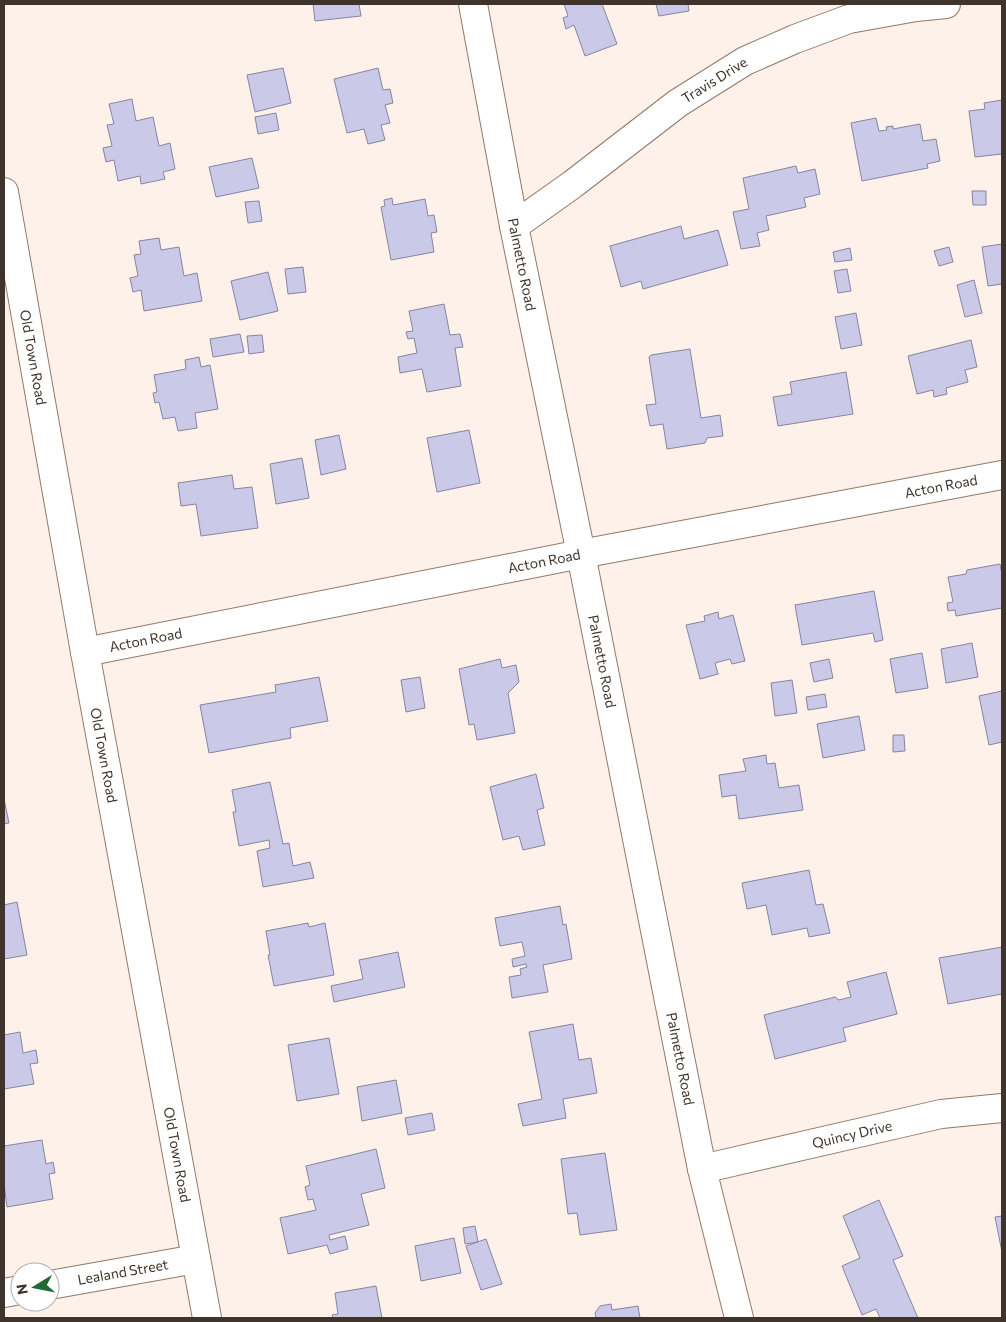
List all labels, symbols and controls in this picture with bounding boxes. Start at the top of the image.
street label: Travis Drive [678,53,750,107]
street label: Palmetto Road [505,217,540,312]
street label: Old Town Road [17,308,50,406]
street label: Acton Road [903,471,979,501]
street label: Acton Road [506,545,582,576]
street label: Palmetto Road [585,613,620,709]
street label: Acton Road [108,624,184,655]
street label: Old Town Road [87,706,121,804]
street label: Palmetto Road [663,1011,698,1107]
street label: Old Town Road [160,1105,195,1203]
street label: Quincy Drive [810,1117,894,1151]
street label: Lealand Street [76,1255,170,1288]
north arrow [10,1262,60,1312]
text: N [12,1283,31,1296]

